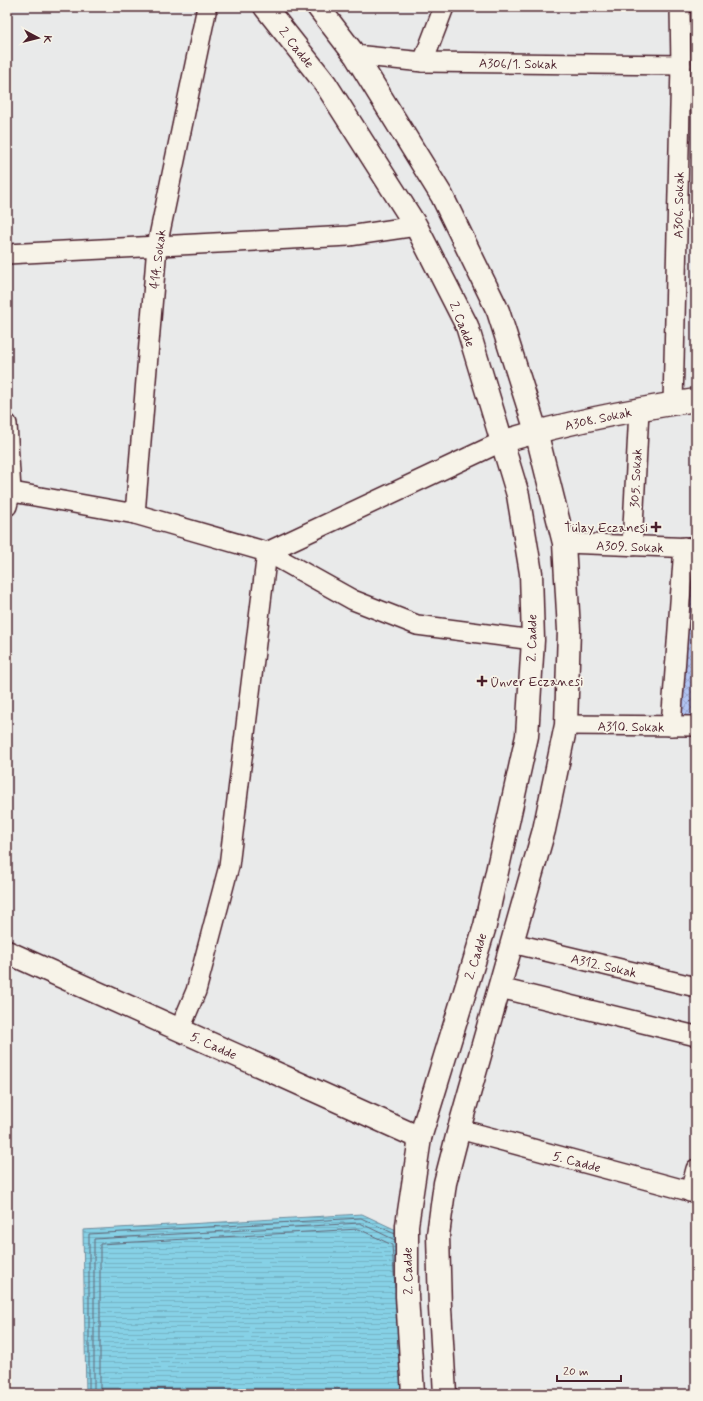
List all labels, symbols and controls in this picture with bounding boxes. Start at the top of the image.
north arrow [18,18,58,58]
street label: 2. Cadde [274,24,317,72]
text: K [39,34,54,44]
street label: A306/1. Sokak [479,55,558,74]
street label: A306. Sokak [670,171,689,239]
street label: 414. Sokak [146,228,171,290]
street label: 2. Cadde [445,299,478,350]
street label: A308. Sokak [563,404,634,435]
street label: 305. Sokak [626,447,647,508]
place label: Tülay Eczanesi [564,520,648,537]
marker: Tülay Eczanesi [651,522,661,532]
street label: A309. Sokak [596,538,665,557]
street label: 2. Cadde [524,614,541,662]
place label: Ünver Eczanesi [490,674,583,691]
marker: Ünver Eczanesi [477,676,487,686]
street label: A310. Sokak [597,718,665,737]
street label: 2. Cadde [461,931,492,982]
street label: A312. Sokak [569,951,639,982]
street label: 5. Cadde [187,1029,239,1064]
street label: 5. Cadde [551,1148,603,1177]
street label: 2. Cadde [400,1247,417,1295]
scale bar [557,1357,621,1383]
text: 20 m [563,1364,589,1380]

